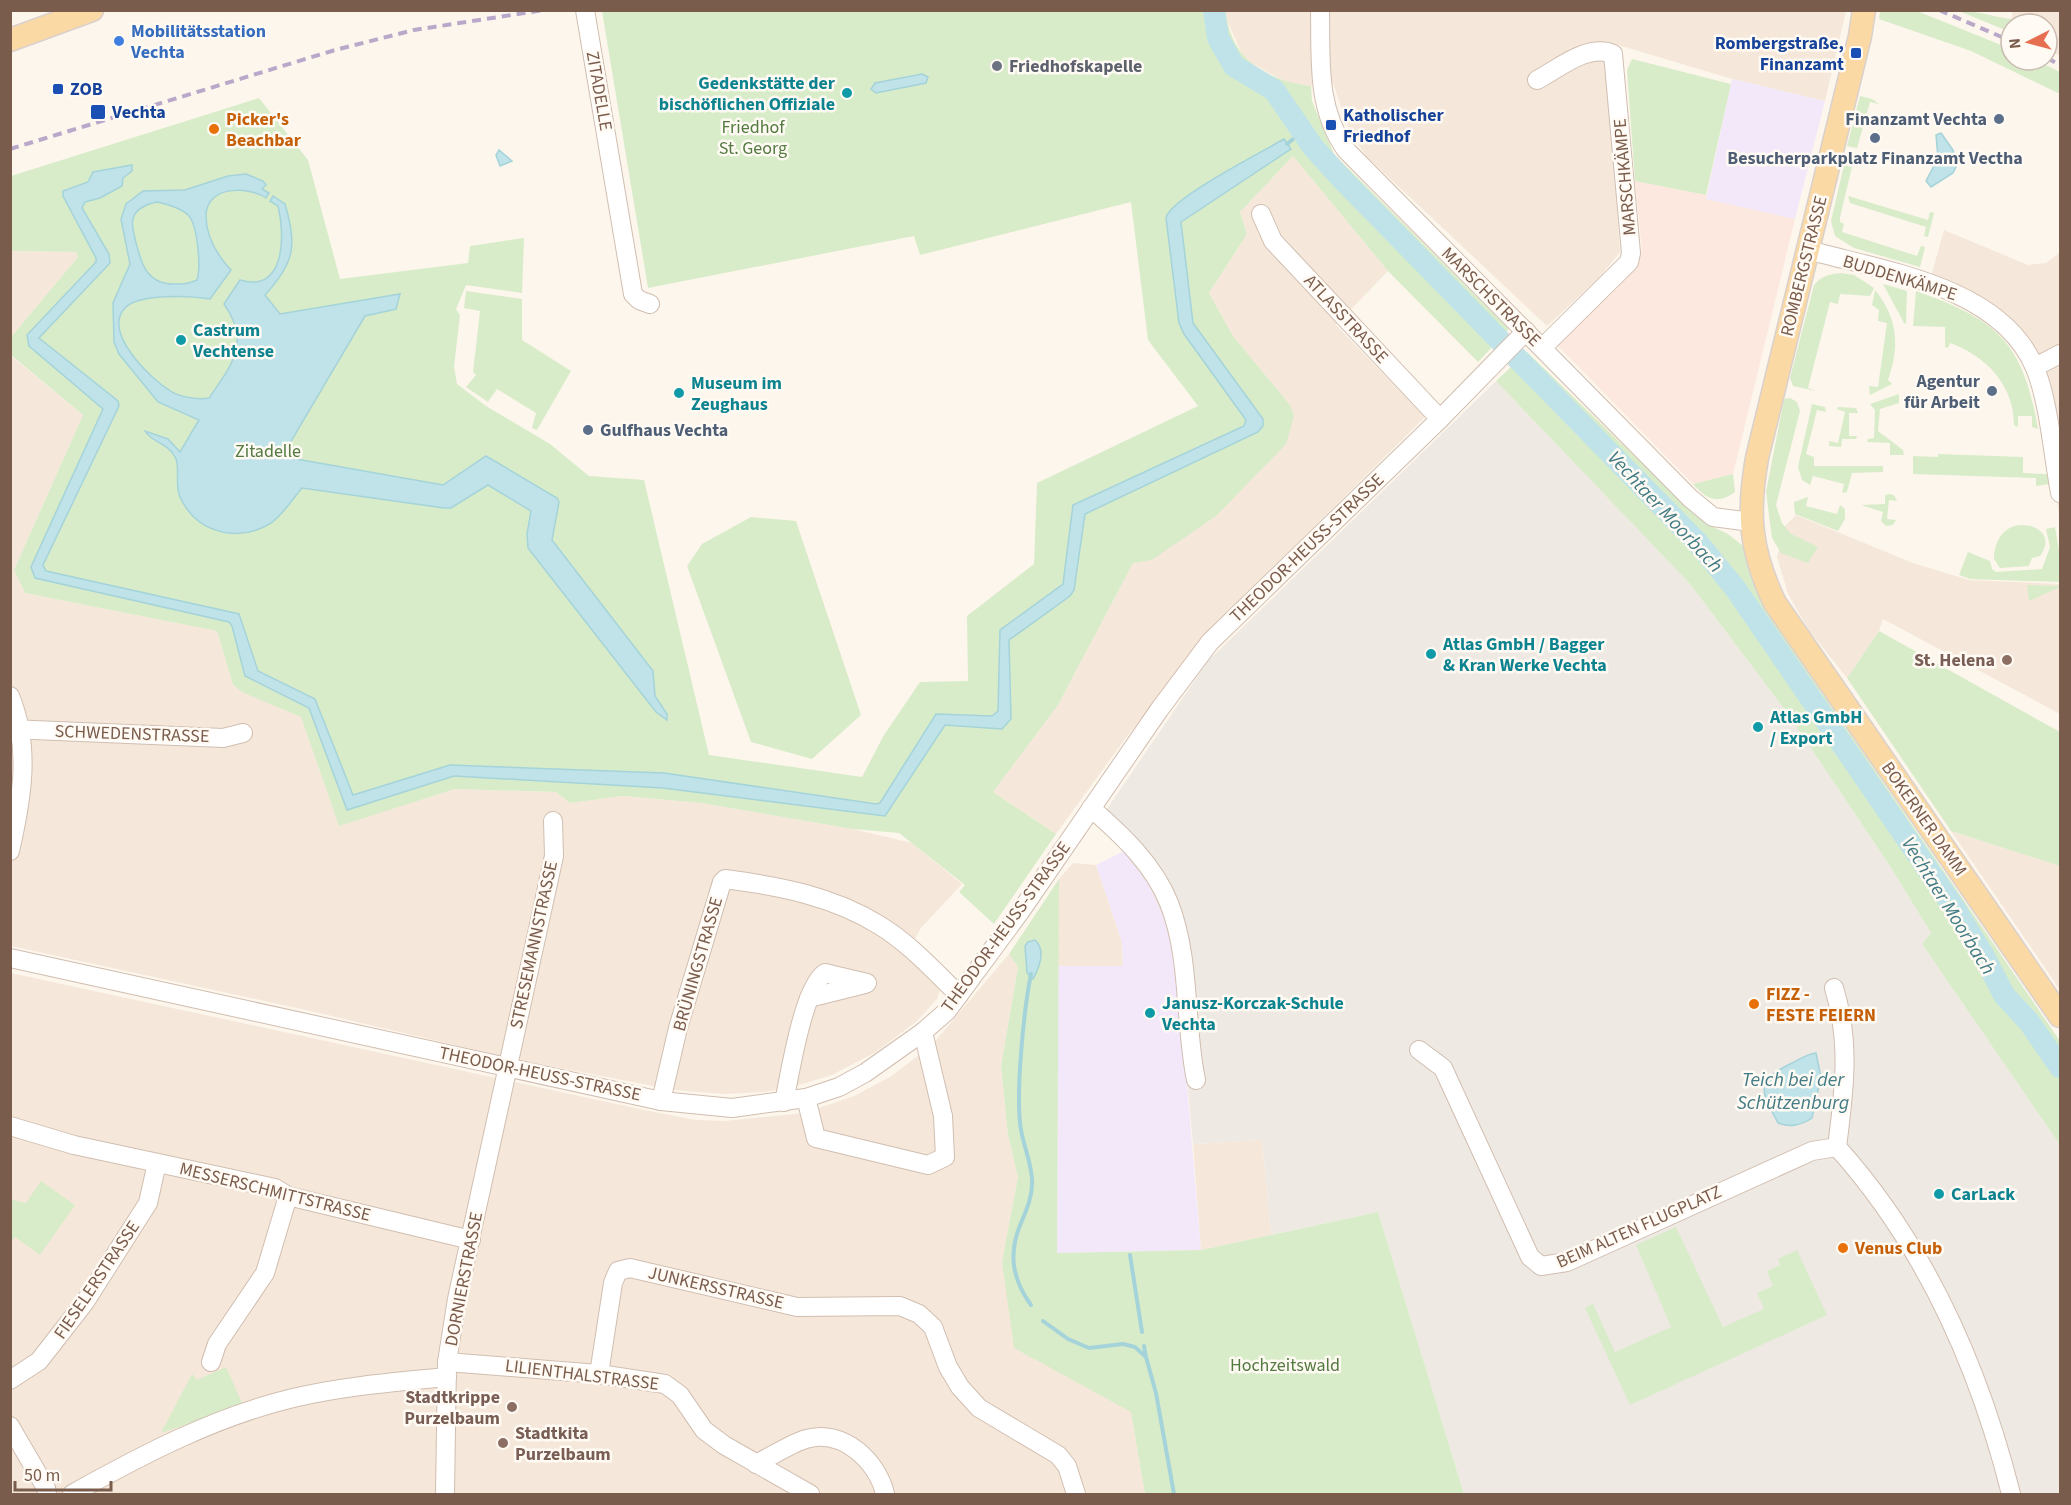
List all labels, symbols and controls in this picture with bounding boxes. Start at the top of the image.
north arrow [1999,12,2059,72]
place label: Mobilitätsstation Vechta [130,19,266,65]
place label: Rombergstraße, Finanzamt [1715,31,1844,77]
marker: Mobilitätsstation Vechta [112,34,126,48]
text: N [2004,37,2027,50]
marker: Rombergstraße, Finanzamt [1849,46,1863,60]
street label: ZITADELLE [580,49,618,133]
place label: Friedhofskapelle [1009,54,1142,79]
marker: Friedhofskapelle [990,59,1004,73]
place label: Gedenkstätte der bischöflichen Offiziale [659,71,836,117]
place label: ZOB [70,77,103,102]
marker: ZOB [51,82,65,96]
marker: Gedenkstätte der bischöflichen Offiziale [840,86,854,100]
place label: Vechta [111,100,166,125]
marker: Vechta [89,103,107,121]
place label: Katholischer Friedhof [1343,103,1444,149]
place label: Picker's Beachbar [226,107,302,153]
place label: Finanzamt Vechta [1845,107,1987,132]
marker: Finanzamt Vechta [1992,112,2006,126]
park label: Friedhof St. Georg [719,115,787,161]
street label: MARSCHKÄMPE [1607,117,1643,237]
marker: Katholischer Friedhof [1324,118,1338,132]
marker: Picker's Beachbar [207,122,221,136]
marker: Besucherparkplatz Finanzamt Vectha [1868,131,1882,145]
place label: Besucherparkplatz Finanzamt Vectha [1727,146,2023,171]
street label: ROMBERGSTRASSE [1774,193,1834,339]
street label: MARSCHSTRASSE [1436,242,1546,352]
street label: BUDDENKÄMPE [1840,249,1960,307]
street label: ATLASSTRASSE [1298,269,1394,369]
place label: Castrum Vechtense [192,318,274,364]
marker: Castrum Vechtense [174,333,188,347]
place label: Agentur für Arbeit [1904,369,1981,415]
place label: Museum im Zeughaus [691,371,782,417]
marker: Agentur für Arbeit [1985,384,1999,398]
marker: Museum im Zeughaus [672,386,686,400]
place label: Gulfhaus Vechta [600,418,728,443]
marker: Gulfhaus Vechta [581,423,595,437]
park label: Zitadelle [235,439,301,464]
water label: Vechtaer Moorbach [1601,445,1729,579]
street label: THEODOR-HEUSS-STRASSE [1224,468,1390,628]
place label: Atlas GmbH / Bagger & Kran Werke Vechta [1442,632,1607,678]
marker: Atlas GmbH / Bagger & Kran Werke Vechta [1424,647,1438,661]
place label: St. Helena [1914,648,1995,673]
marker: St. Helena [2000,653,2014,667]
place label: Atlas GmbH / Export [1769,705,1862,751]
street label: SCHWEDENSTRASSE [54,719,210,749]
marker: Atlas GmbH / Export [1751,720,1765,734]
street label: BOKERNER DAMM [1875,757,1973,881]
water label: Vechtaer Moorbach [1894,832,2002,980]
street label: THEODOR-HEUSS-STRASSE [935,836,1077,1018]
street label: STRESEMANNSTRASSE [504,859,564,1031]
street label: BRÜNINGSTRASSE [667,894,729,1034]
place label: FIZZ - FESTE FEIERN [1766,982,1876,1028]
place label: Janusz-Korczak-Schule Vechta [1161,991,1344,1037]
marker: FIZZ - FESTE FEIERN [1747,997,1761,1011]
marker: Janusz-Korczak-Schule Vechta [1143,1006,1157,1020]
street label: THEODOR-HEUSS-STRASSE [437,1040,643,1108]
water label: Teich bei der Schützenburg [1737,1066,1849,1117]
street label: MESSERSCHMITTSTRASSE [177,1156,373,1228]
street label: BEIM ALTEN FLUGPLATZ [1553,1179,1725,1275]
place label: CarLack [1951,1182,2015,1207]
marker: CarLack [1932,1187,1946,1201]
street label: DORNIERSTRASSE [439,1210,489,1348]
street label: FIESELERSTRASSE [48,1216,146,1344]
place label: Venus Club [1854,1236,1942,1261]
marker: Venus Club [1836,1241,1850,1255]
street label: JUNKERSSTRASSE [646,1260,786,1316]
street label: LILIENTHALSTRASSE [504,1353,660,1397]
park label: Hochzeitswald [1230,1353,1340,1378]
place label: Stadtkrippe Purzelbaum [404,1385,500,1431]
marker: Stadtkrippe Purzelbaum [505,1400,519,1414]
place label: Stadtkita Purzelbaum [515,1421,611,1467]
marker: Stadtkita Purzelbaum [496,1436,510,1450]
scale bar [15,1454,111,1492]
text: 50 m [24,1463,60,1488]

